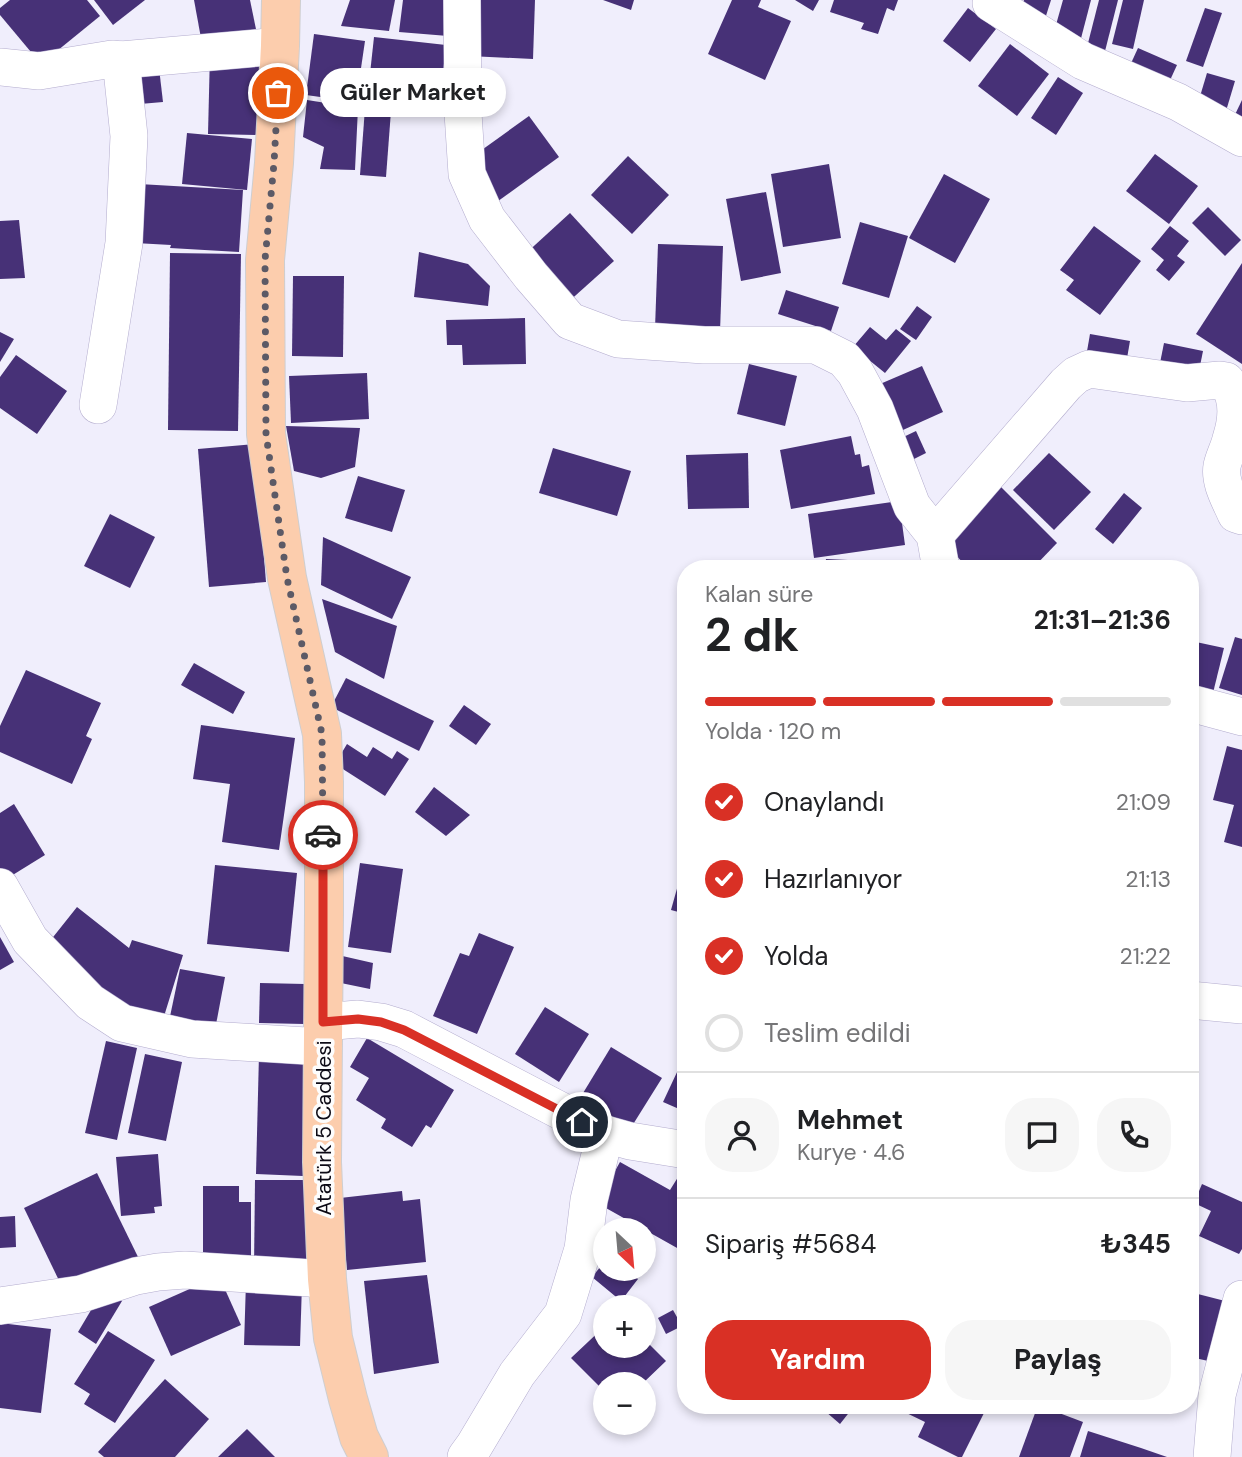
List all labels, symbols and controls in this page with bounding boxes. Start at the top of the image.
pin [248,63,308,123]
callout: Güler Market [320,68,506,118]
icon: bag [259,74,297,112]
text: Güler Market [340,77,486,107]
text: Kalan süre [705,579,813,609]
text: 21:31–21:36 [1034,603,1171,637]
text: 2 dk [705,605,799,665]
text: Yolda · 120 m [705,716,841,746]
icon: check [705,783,743,821]
text: Onaylandı [764,785,884,819]
text: 21:09 [1116,787,1171,817]
courier [288,800,358,870]
icon: car [304,816,342,854]
icon: check [705,860,743,898]
text: Hazırlanıyor [764,862,902,896]
text: 21:13 [1125,864,1171,894]
icon: check [705,937,743,975]
text: Yolda [764,939,828,973]
text: 21:22 [1119,941,1171,971]
text: Teslim edildi [764,1016,911,1050]
street label: Atatürk 5 Caddesi [310,1041,338,1216]
pin [552,1092,612,1152]
button: person [705,1098,779,1172]
button: chat [1005,1098,1079,1172]
button: phone [1097,1098,1171,1172]
icon: home [563,1103,601,1141]
text: Mehmet [797,1103,903,1137]
text: Kurye · 4.6 [797,1137,906,1167]
north arrow [593,1218,656,1281]
map controls [593,1218,656,1435]
text: Sipariş #5684 [705,1227,876,1261]
text: ₺345 [1101,1227,1171,1261]
button: + [593,1295,656,1358]
button: Yardım [705,1320,931,1400]
button: Paylaş [945,1320,1171,1400]
button: − [593,1372,656,1435]

